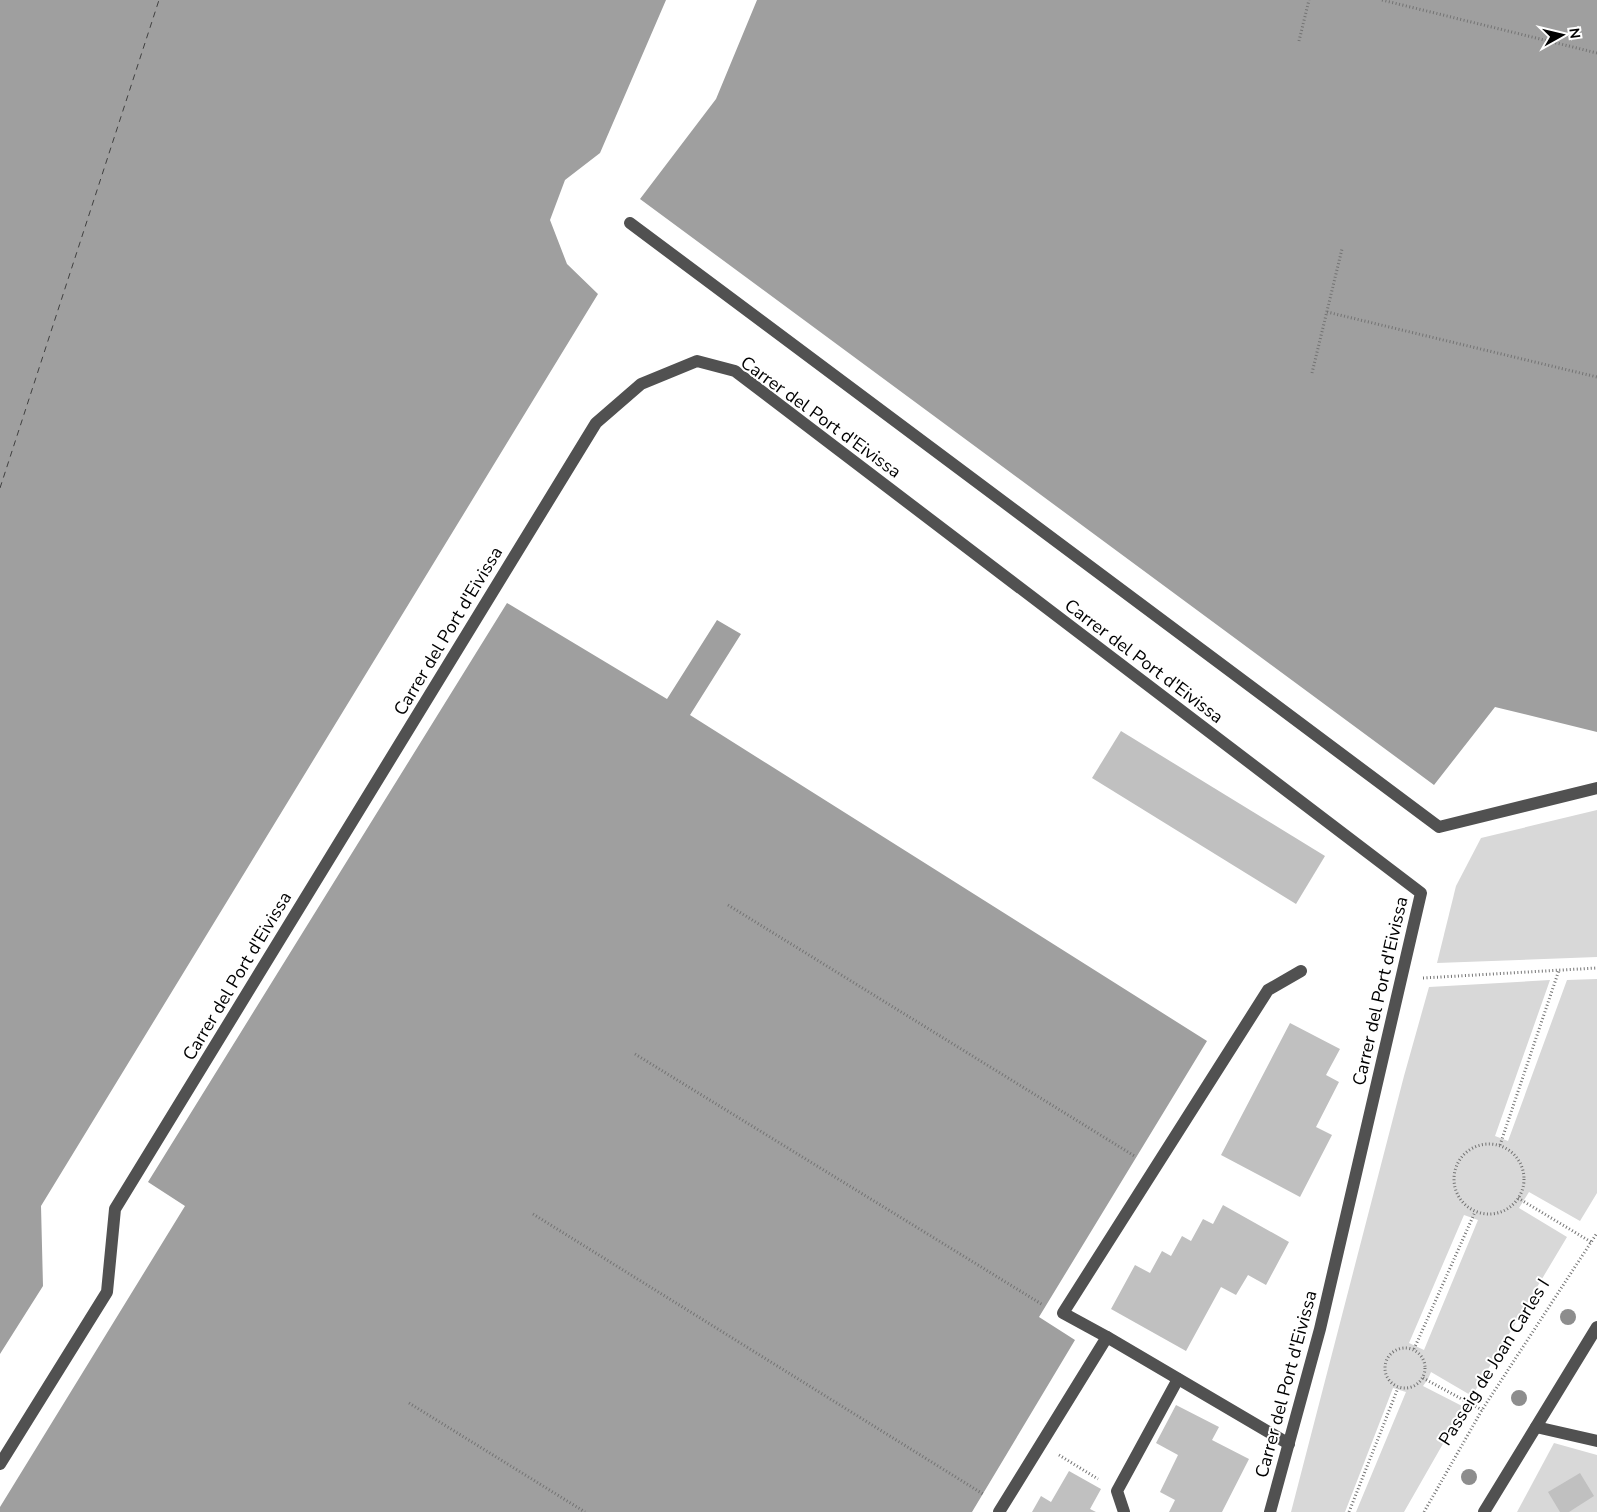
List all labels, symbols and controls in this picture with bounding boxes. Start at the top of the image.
north arrow [1537,10,1587,60]
text: N [1564,27,1585,40]
street label: Carrer del Port d'Eivissa [736,351,906,483]
street label: Carrer del Port d'Eivissa [388,542,508,720]
street label: Carrer del Port d'Eivissa [1060,593,1228,729]
street label: Carrer del Port d'Eivissa [177,887,297,1065]
street label: Carrer del Port d'Eivissa [1347,894,1413,1088]
street label: Passeig de Joan Carles I [1433,1274,1555,1450]
street label: Carrer del Port d'Eivissa [1249,1288,1323,1480]

